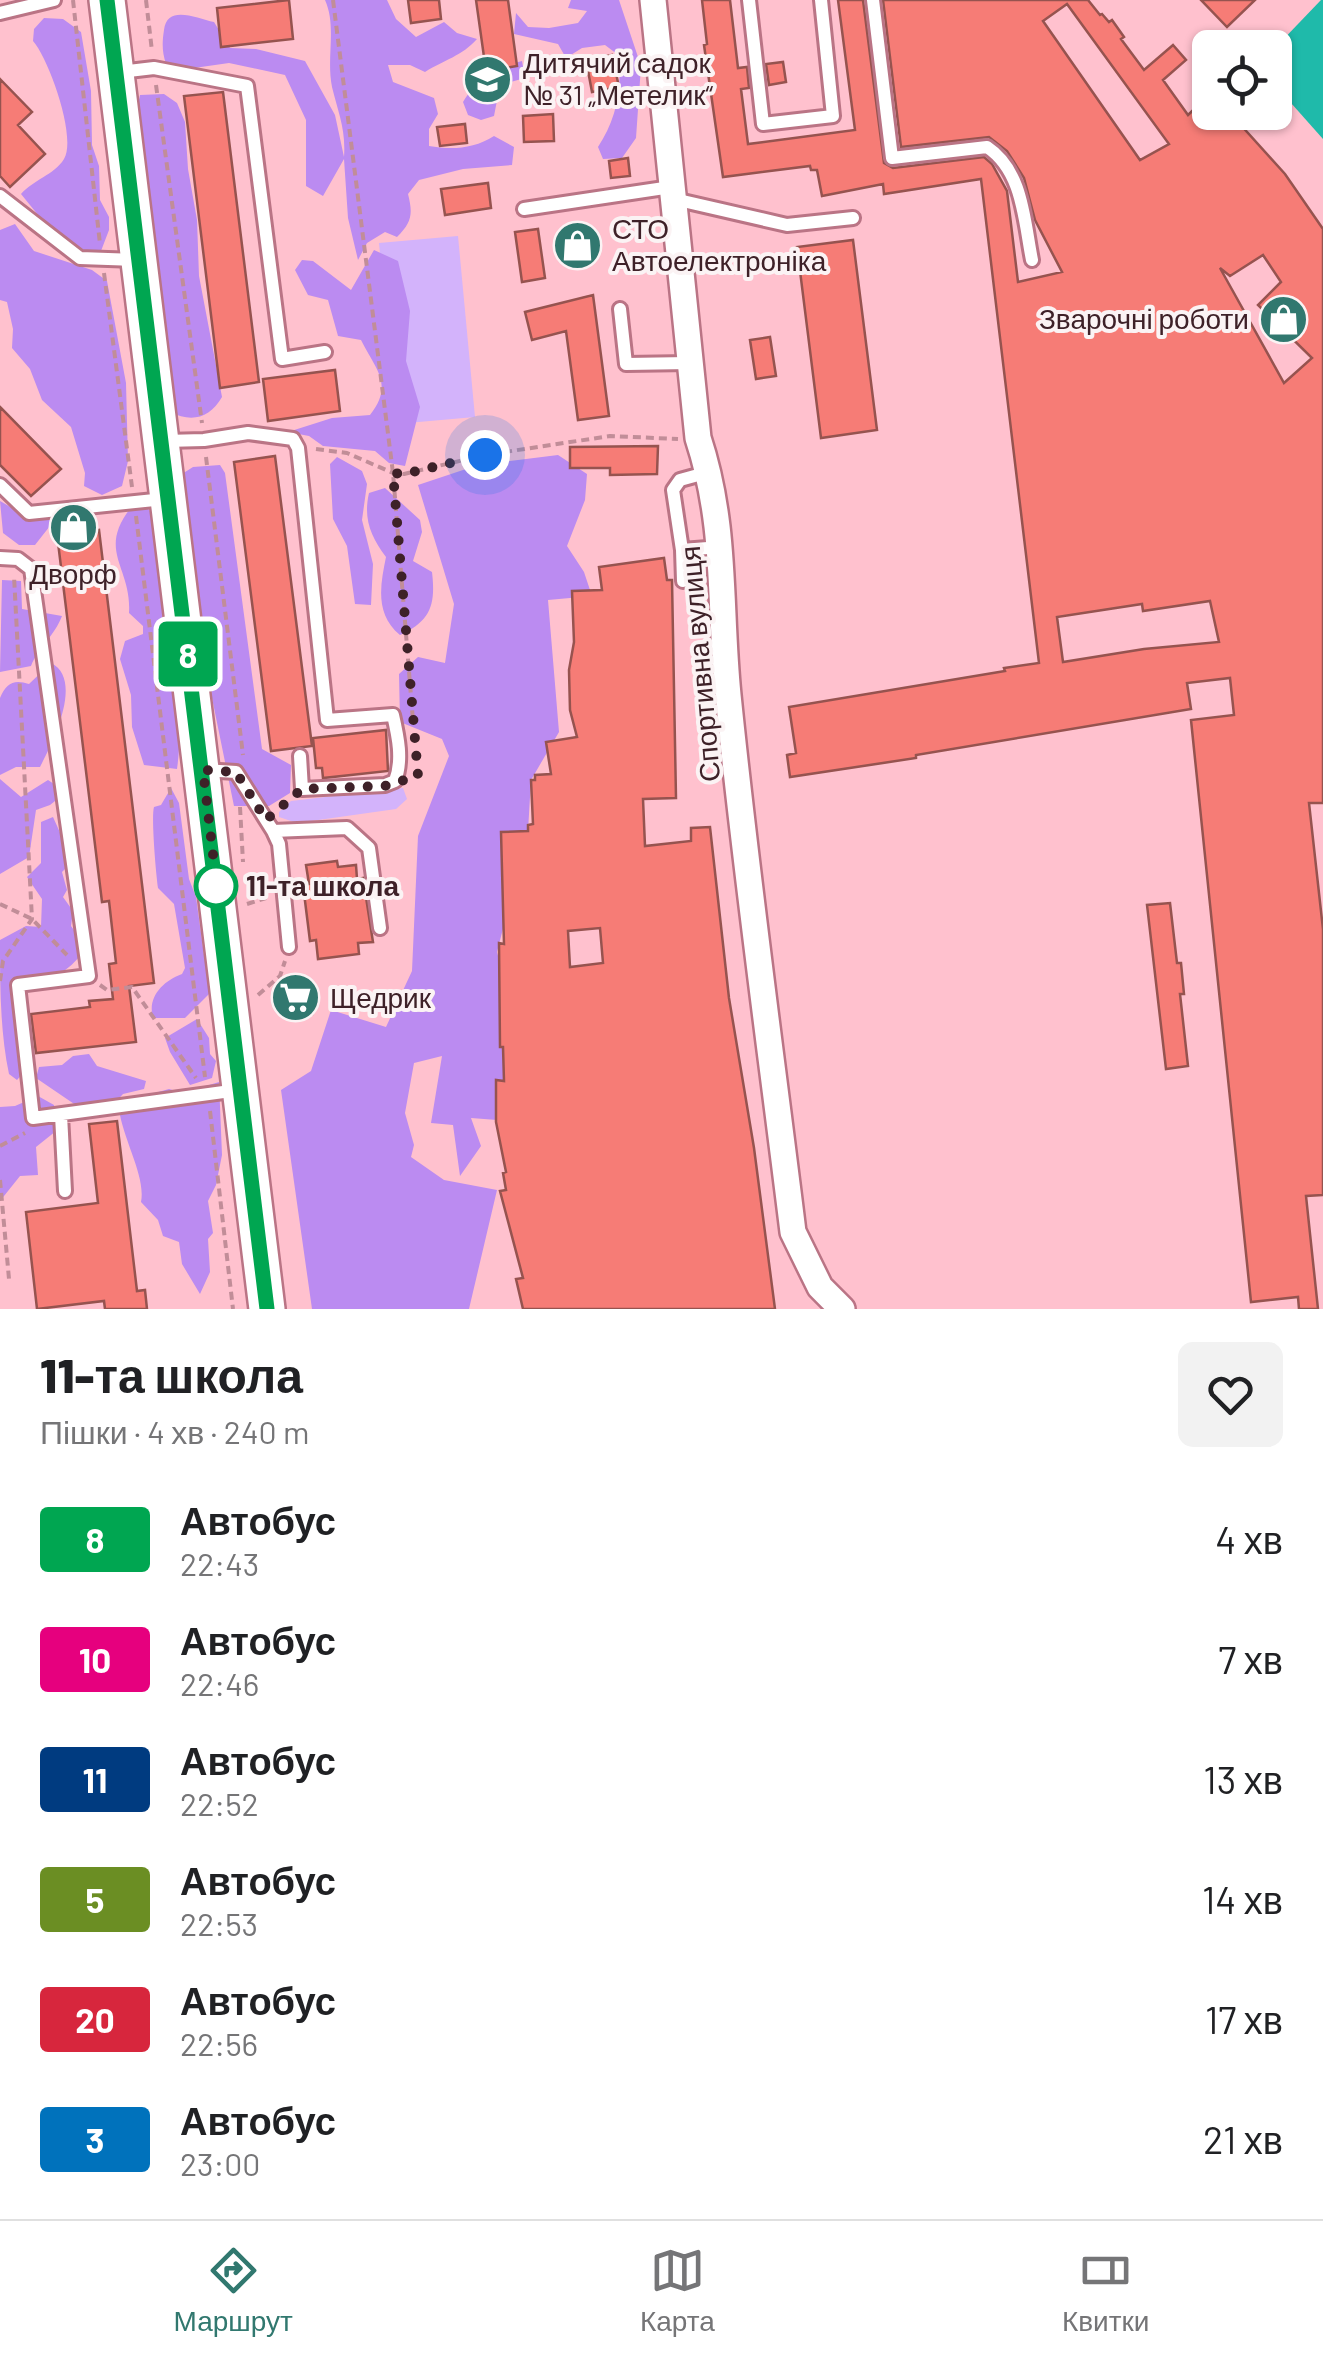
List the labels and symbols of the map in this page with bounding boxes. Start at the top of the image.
place label: Дитячий садок № 31 „Метелик“ [523,45,714,111]
school or university icon: Дитячий садок № 31 „Метелик“ [462,53,514,105]
place label: СТО Автоелектроніка [612,211,827,277]
shop icon: СТО Автоелектроніка [551,219,603,271]
shop icon: Зварочні роботи [1258,293,1310,345]
place label: Зварочні роботи [1039,301,1249,335]
your location [460,430,510,480]
shop icon: Дворф [47,501,99,553]
street label: Спортивна вулиця [672,545,726,783]
place label: Дворф [29,556,117,590]
line badge: 8 [156,622,220,686]
marker: 11-та школа [195,865,237,907]
place label: 11-та школа [246,868,400,902]
supermarket icon: Щедрик [269,972,321,1024]
place label: Щедрик [330,980,432,1014]

